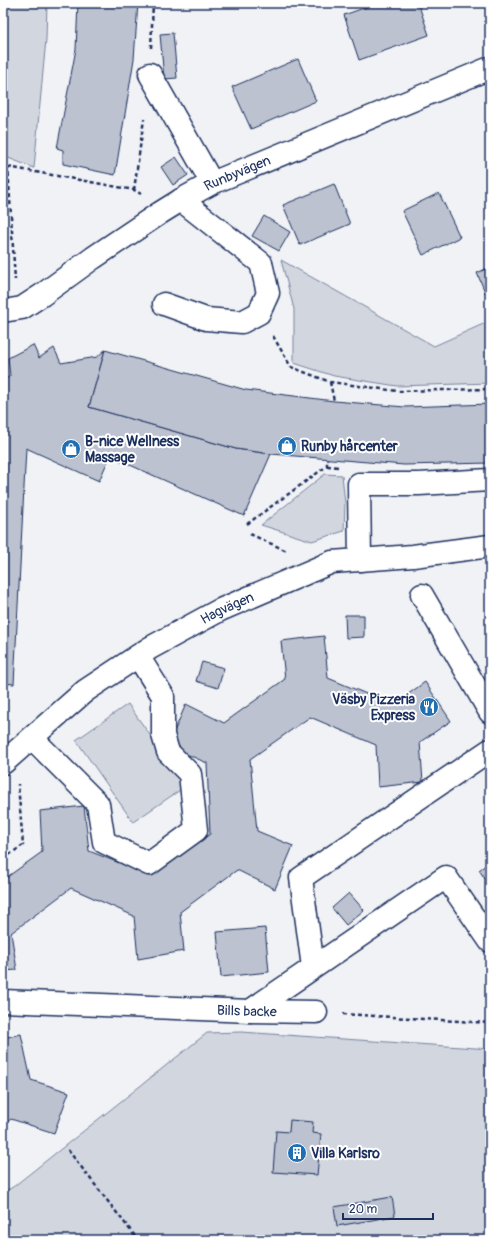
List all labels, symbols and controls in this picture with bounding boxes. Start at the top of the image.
street label: Runbyvägen [201,151,273,194]
place label: B-nice Wellness Massage [85,433,180,466]
shop icon: Runby hårcenter [276,435,298,457]
shop icon: B-nice Wellness Massage [60,438,82,460]
place label: Runby hårcenter [301,438,399,455]
street label: Hagvägen [197,588,256,628]
place label: Väsby Pizzeria Express [332,691,416,724]
restaurant icon: Väsby Pizzeria Express [418,696,440,718]
street label: Bills backe [217,1001,277,1020]
building icon: Villa Karlsro [286,1142,308,1164]
place label: Villa Karlsro [311,1145,380,1162]
scale bar [343,1195,433,1221]
text: 20 m [349,1202,378,1217]

